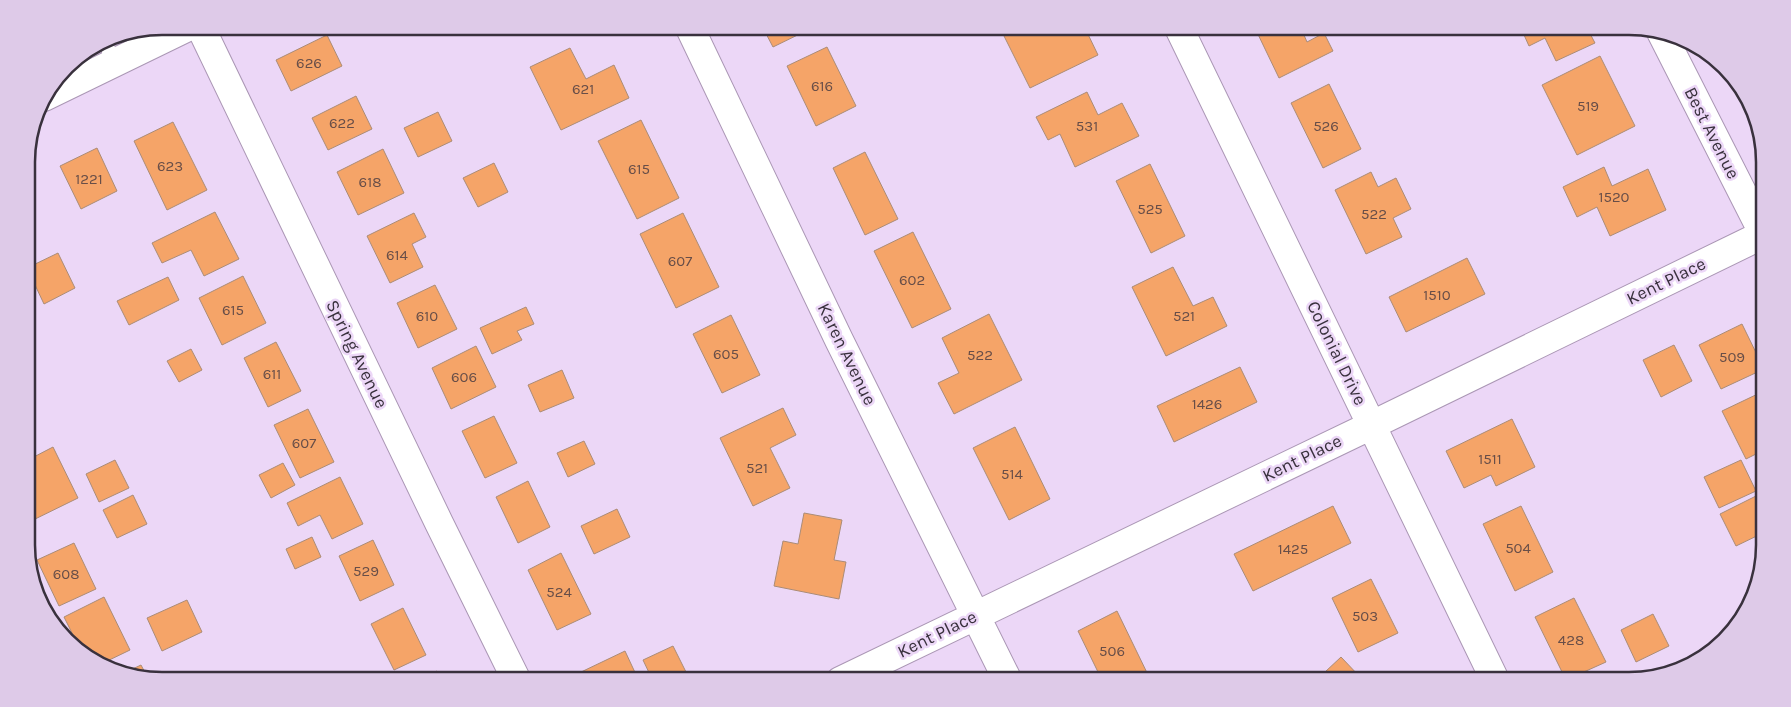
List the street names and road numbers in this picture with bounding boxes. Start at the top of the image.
street label: Best Avenue [1679,83,1745,183]
street label: Kent Place [1623,252,1709,310]
street label: Spring Avenue [321,296,393,412]
street label: Colonial Drive [1302,297,1372,409]
street label: Karen Avenue [813,299,881,409]
street label: Kent Place [1259,429,1345,487]
street label: Kent Place [894,605,980,663]

